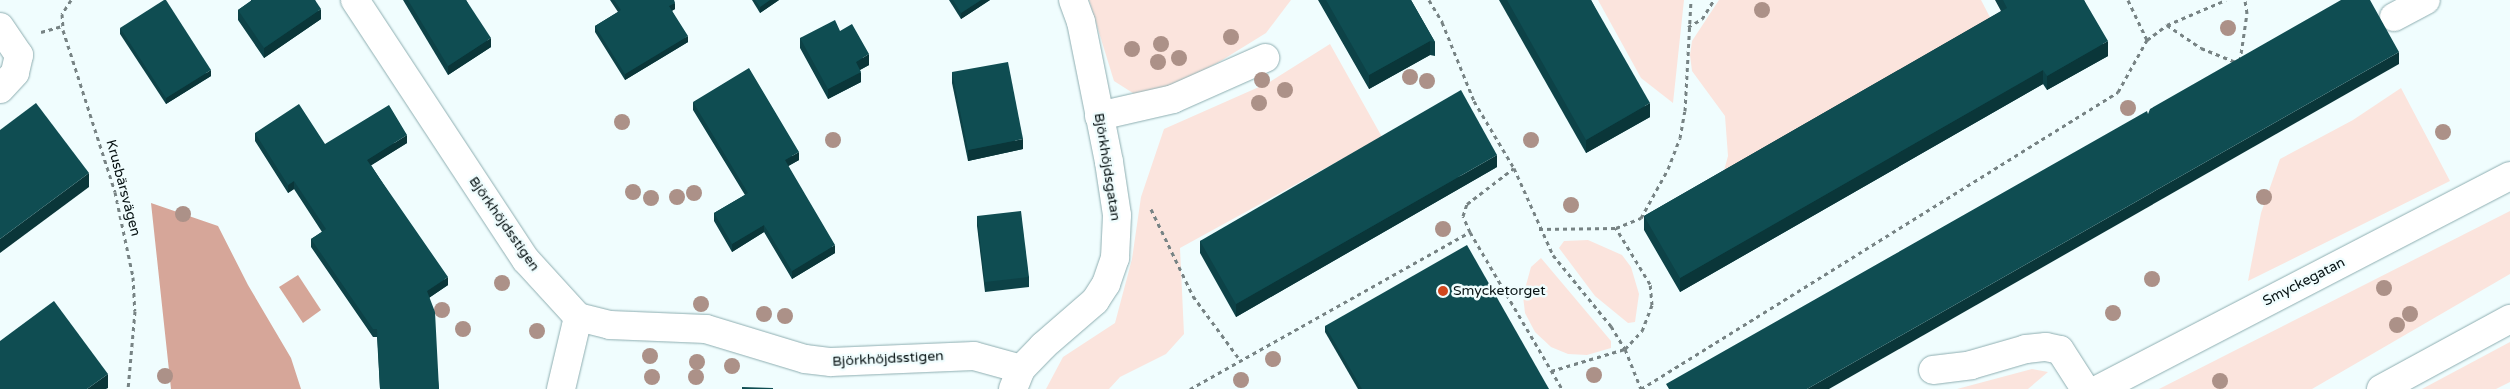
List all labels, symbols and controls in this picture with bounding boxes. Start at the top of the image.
street label: Björkhöjdsgatan [1090,112,1124,222]
street label: Krusbärsvägen [102,138,144,238]
street label: Björkhöjdsstigen [465,173,543,275]
street label: Smyckegatan [2260,254,2348,310]
place label: Smycketorget [1453,283,1546,299]
marker: Smycketorget [1437,285,1449,297]
street label: Björkhöjdsstigen [832,348,944,370]

